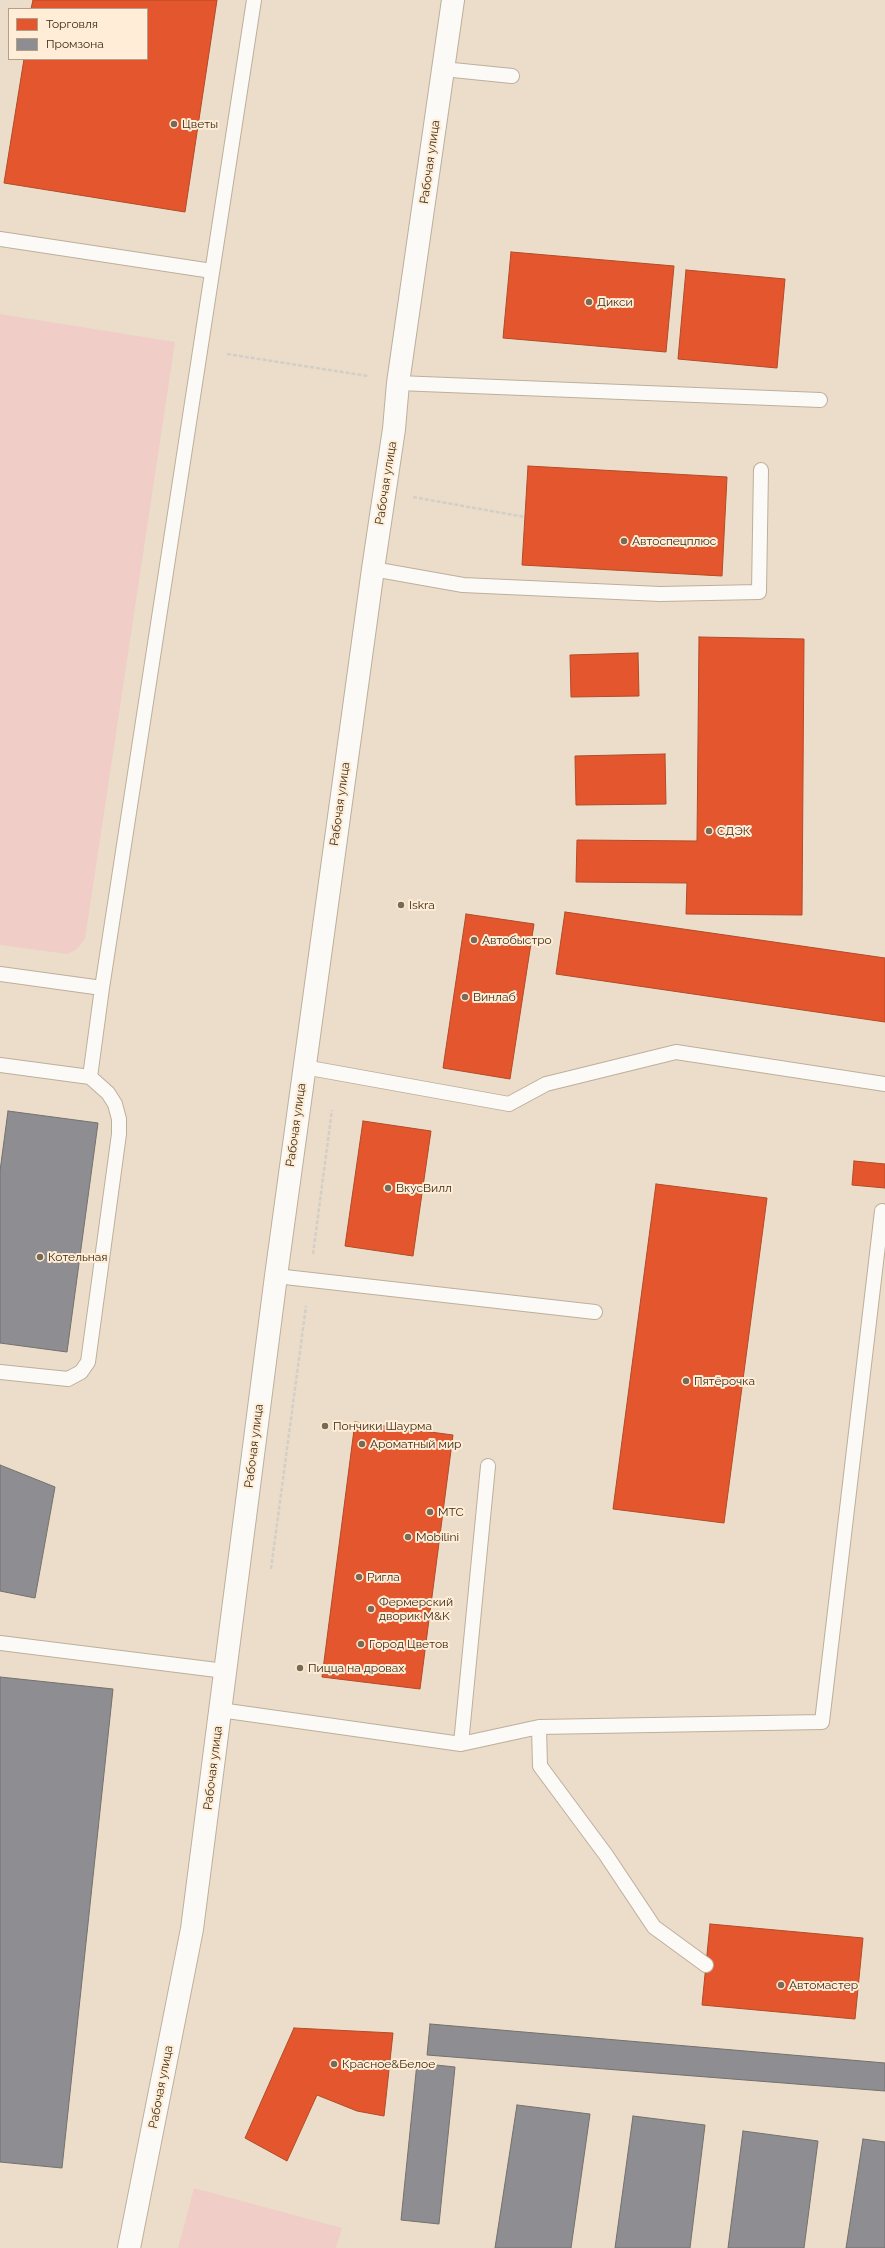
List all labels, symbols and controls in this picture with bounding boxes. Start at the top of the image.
legend [8,8,148,60]
text: Торговля [46,17,98,31]
text: Промзона [46,37,104,51]
place label: Цветы [182,117,218,131]
marker: Цветы [169,119,179,129]
street label: Рабочая улица [417,119,443,205]
place label: Дикси [597,295,633,309]
marker: Дикси [584,297,594,307]
street label: Рабочая улица [372,440,400,526]
place label: Автоспецплюс [632,534,716,548]
marker: Автоспецплюс [619,536,629,546]
street label: Рабочая улица [327,761,353,847]
place label: СДЭК [717,824,750,838]
marker: СДЭК [704,826,714,836]
place label: Iskra [409,898,435,912]
marker: Iskra [396,900,406,910]
place label: Автобыстро [482,933,552,947]
marker: Автобыстро [469,935,479,945]
place label: Винлаб [473,990,516,1004]
marker: Винлаб [460,992,470,1002]
street label: Рабочая улица [283,1082,309,1168]
place label: ВкусВилл [396,1181,452,1195]
marker: ВкусВилл [383,1183,393,1193]
place label: Котельная [48,1250,108,1264]
marker: Котельная [35,1252,45,1262]
place label: Пятёрочка [694,1374,755,1388]
marker: Пятёрочка [681,1376,691,1386]
street label: Рабочая улица [242,1403,266,1489]
place label: Пончики Шаурма [333,1419,432,1433]
marker: Пончики Шаурма [320,1421,330,1431]
place label: Ароматный мир [370,1437,461,1451]
marker: Ароматный мир [357,1439,367,1449]
place label: МТС [438,1505,464,1519]
marker: МТС [425,1507,435,1517]
place label: Mobilini [416,1530,459,1544]
marker: Mobilini [403,1532,413,1542]
place label: Ригла [367,1570,400,1584]
marker: Ригла [354,1572,364,1582]
place label: Фермерский дворик М&K [379,1595,453,1623]
marker: Фермерский дворик М&K [366,1604,376,1614]
place label: Город Цветов [369,1637,448,1651]
marker: Город Цветов [356,1639,366,1649]
place label: Пицца на дровах [308,1661,404,1675]
marker: Пицца на дровах [295,1663,305,1673]
street label: Рабочая улица [201,1725,225,1811]
place label: Автомастер [789,1978,858,1992]
marker: Автомастер [776,1980,786,1990]
street label: Рабочая улица [146,2044,176,2130]
place label: Красное&Белое [342,2057,435,2071]
marker: Красное&Белое [329,2059,339,2069]

